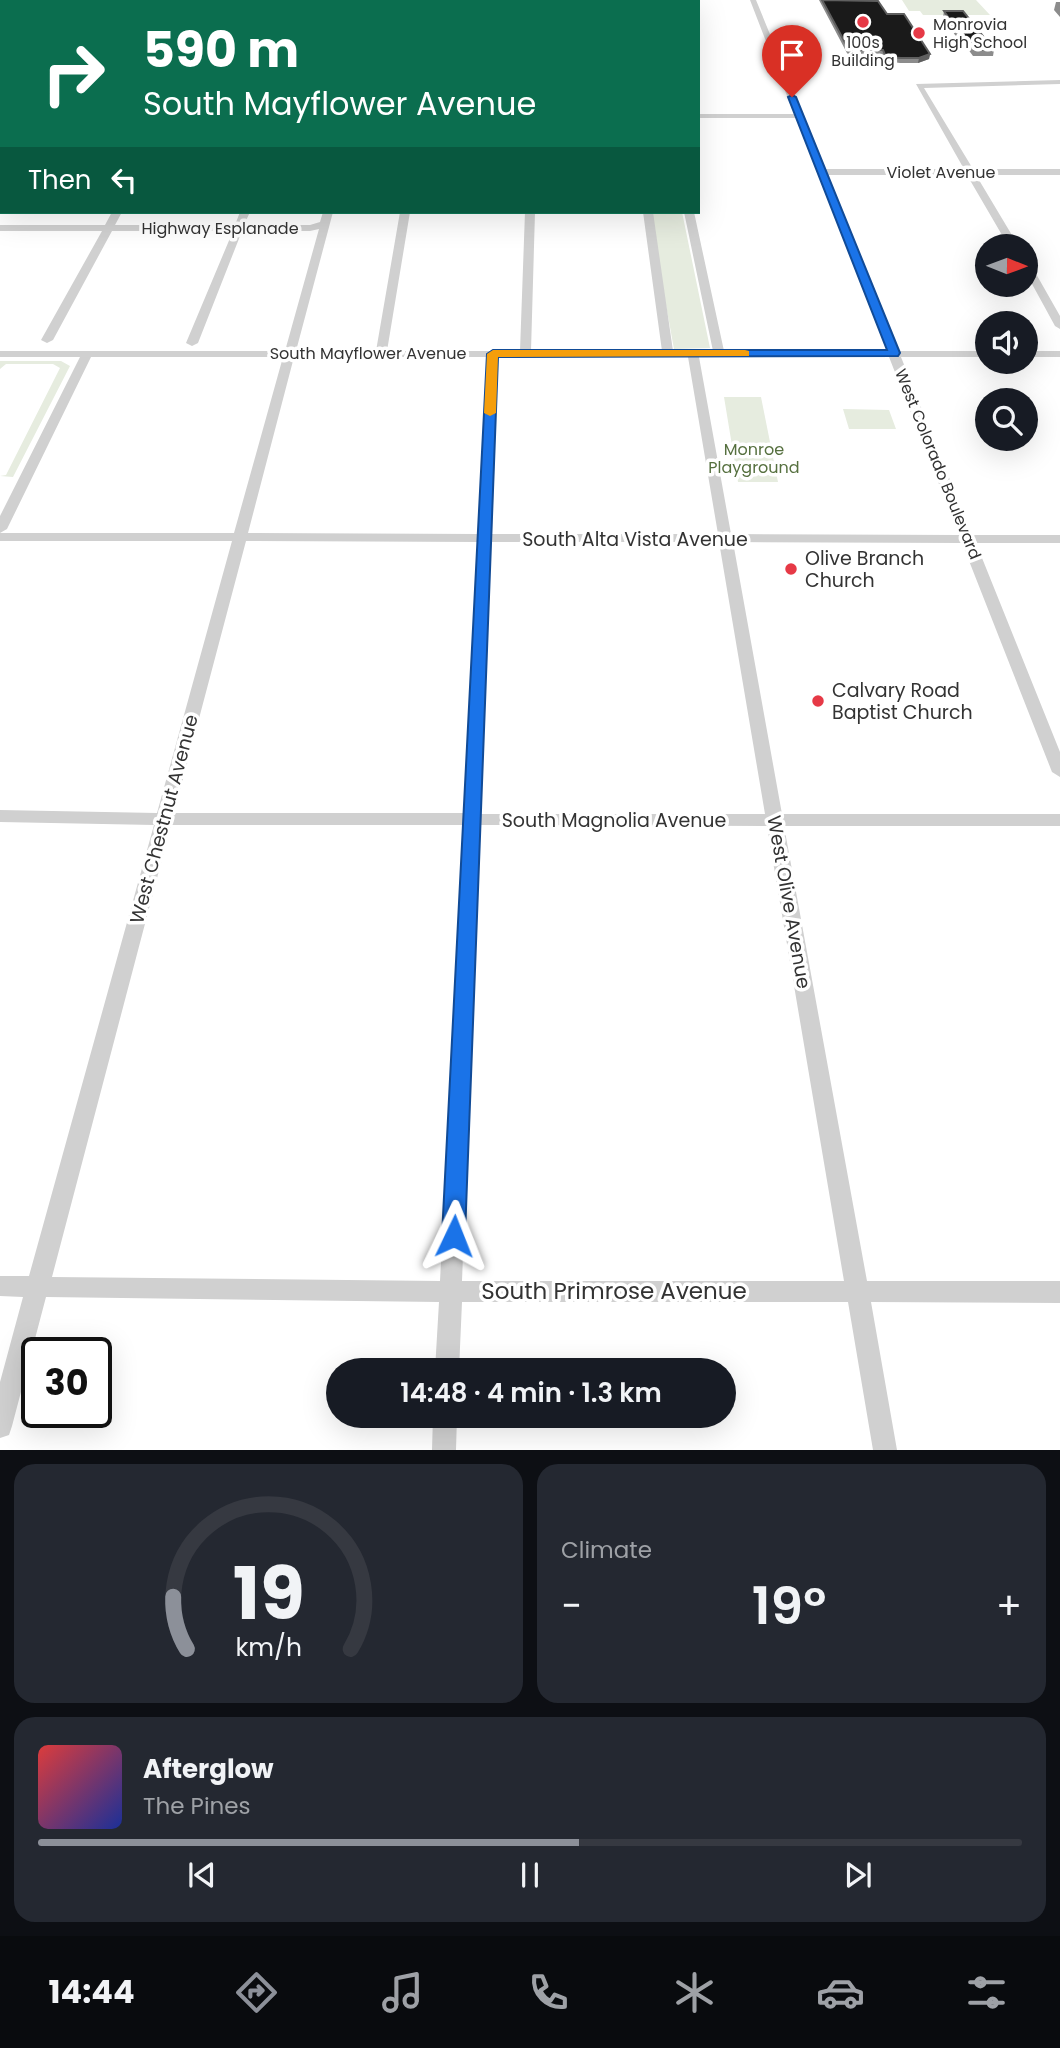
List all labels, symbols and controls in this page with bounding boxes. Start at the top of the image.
place label: Monrovia High School [933,13,1027,54]
marker: 100s Building [855,14,871,30]
text: 590 m [143,16,299,84]
pin [762,25,822,97]
marker: Monrovia High School [911,25,927,41]
icon: right [28,28,119,119]
place label: 100s Building [831,31,895,72]
icon: arrive [773,36,811,74]
text: South Mayflower Avenue [143,81,536,126]
icon: left [105,161,143,199]
street label: Violet Avenue [886,161,996,184]
text: Then [28,162,91,198]
street label: Highway Esplanade [141,217,299,240]
north arrow [975,234,1038,298]
map controls [975,234,1038,451]
button: sound [975,311,1038,374]
street label: South Mayflower Avenue [270,342,466,365]
street label: West Colorado Boulevard [889,365,987,563]
button: search [975,388,1038,451]
park label: Monroe Playground [708,438,800,479]
street label: South Alta Vista Avenue [522,526,748,553]
place label: Olive Branch Church [805,545,924,594]
marker: Olive Branch Church [783,561,799,577]
place label: Calvary Road Baptist Church [832,677,973,726]
marker: Calvary Road Baptist Church [810,693,826,709]
street label: West Chestnut Avenue [123,712,205,926]
street label: South Magnolia Avenue [502,807,726,834]
street label: West Olive Avenue [760,813,818,991]
position arrow [417,1199,491,1273]
street label: South Primrose Avenue [481,1275,747,1307]
speed limit sign: 30 [21,1337,112,1428]
text: 14:48 · 4 min · 1.3 km [400,1375,662,1411]
text: Climate [561,1534,652,1566]
text: 19 [232,1544,305,1645]
text: 19° [752,1569,826,1642]
text: − [561,1579,582,1632]
text: + [996,1579,1022,1632]
text: km/h [235,1630,302,1665]
text: Afterglow [143,1751,274,1787]
text: The Pines [143,1790,251,1822]
icon: previous [183,1856,221,1894]
icon: pause [511,1856,549,1894]
icon: next [839,1856,877,1894]
icon: directions [232,1968,281,2017]
icon: music [378,1968,427,2017]
icon: phone [524,1968,573,2017]
icon: climate [670,1968,719,2017]
icon: car [816,1968,865,2017]
icon: filters [962,1968,1011,2017]
text: 14:44 [49,1969,135,2014]

